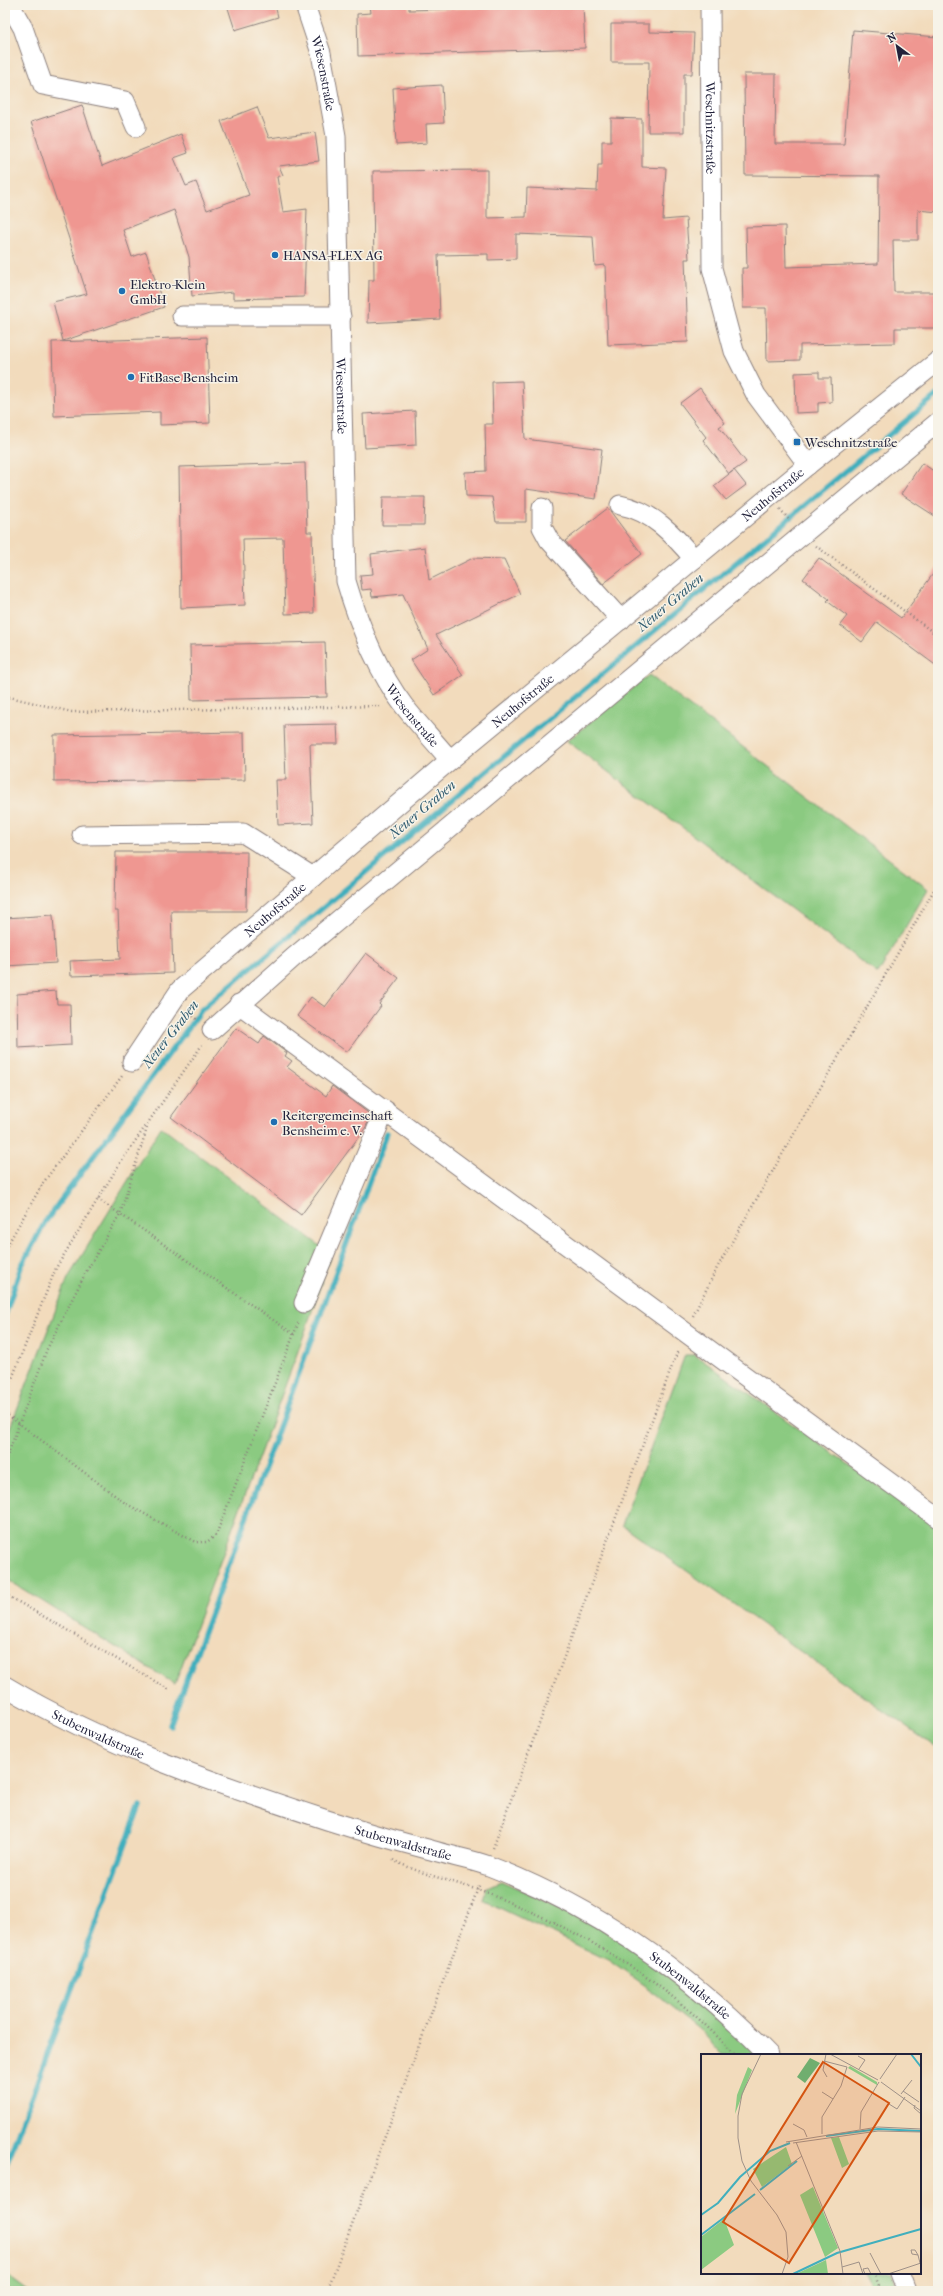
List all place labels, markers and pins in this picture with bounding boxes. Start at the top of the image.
place label: HANSA-FLEX AG [283,248,383,263]
marker: HANSA-FLEX AG [270,250,280,260]
place label: Elektro-Klein GmbH [130,277,206,307]
marker: Elektro-Klein GmbH [117,286,127,296]
place label: FitBase Bensheim [139,370,239,385]
marker: FitBase Bensheim [126,372,136,382]
place label: Weschnitzstraße [804,435,898,450]
marker: Weschnitzstraße [792,437,802,447]
place label: Reitergemeinschaft Bensheim e. V. [282,1108,393,1138]
marker: Reitergemeinschaft Bensheim e. V. [269,1117,279,1127]

